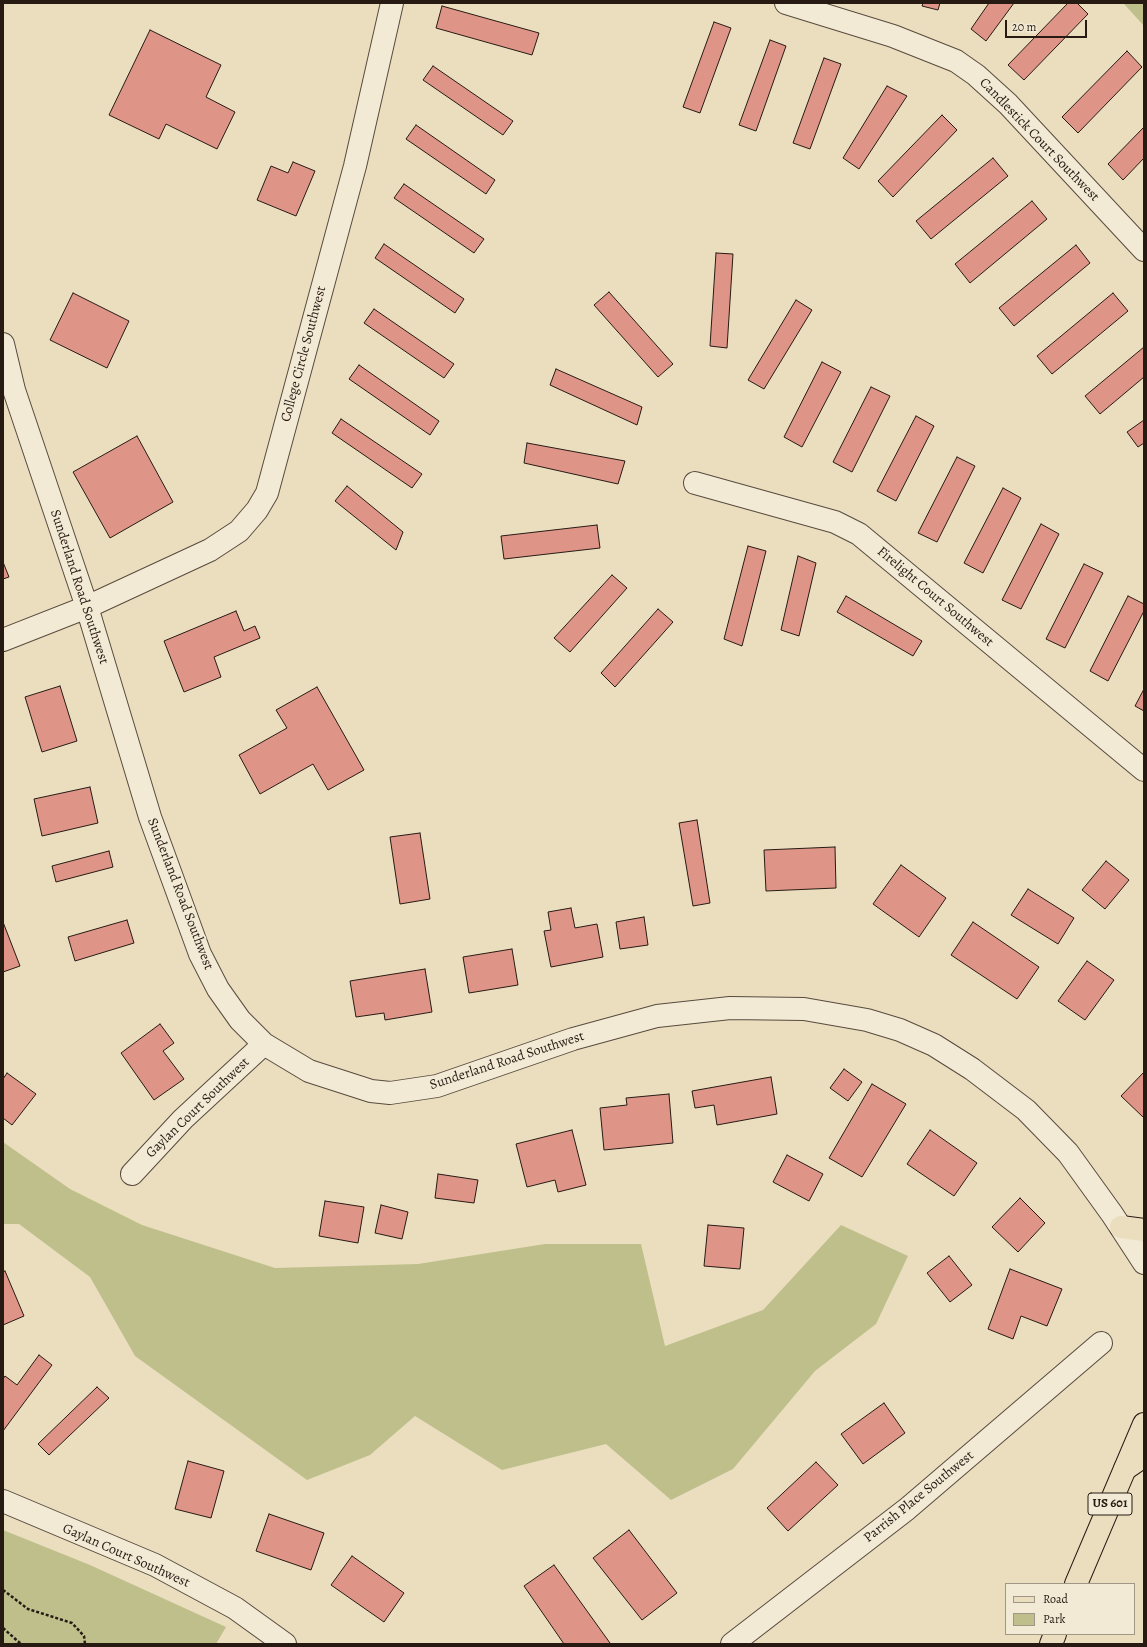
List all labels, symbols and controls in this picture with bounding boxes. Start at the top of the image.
scale bar [1007,12,1089,38]
text: 20 m [1012,19,1036,35]
street label: Candlestick Court Southwest [975,75,1103,205]
street label: College Circle Southwest [278,284,330,424]
street label: Sunderland Road Southwest [46,508,112,666]
street label: Firelight Court Southwest [873,543,997,651]
street label: Sunderland Road Southwest [143,816,217,972]
street label: Sunderland Road Southwest [428,1028,586,1094]
street label: Gaylan Court Southwest [143,1054,253,1162]
street label: Parrish Place Southwest [861,1447,977,1547]
road number: US 601 [1088,1493,1132,1515]
street label: Gaylan Court Southwest [60,1520,192,1592]
legend [1005,1583,1135,1635]
text: Road [1043,1591,1068,1607]
text: Park [1043,1611,1066,1627]

